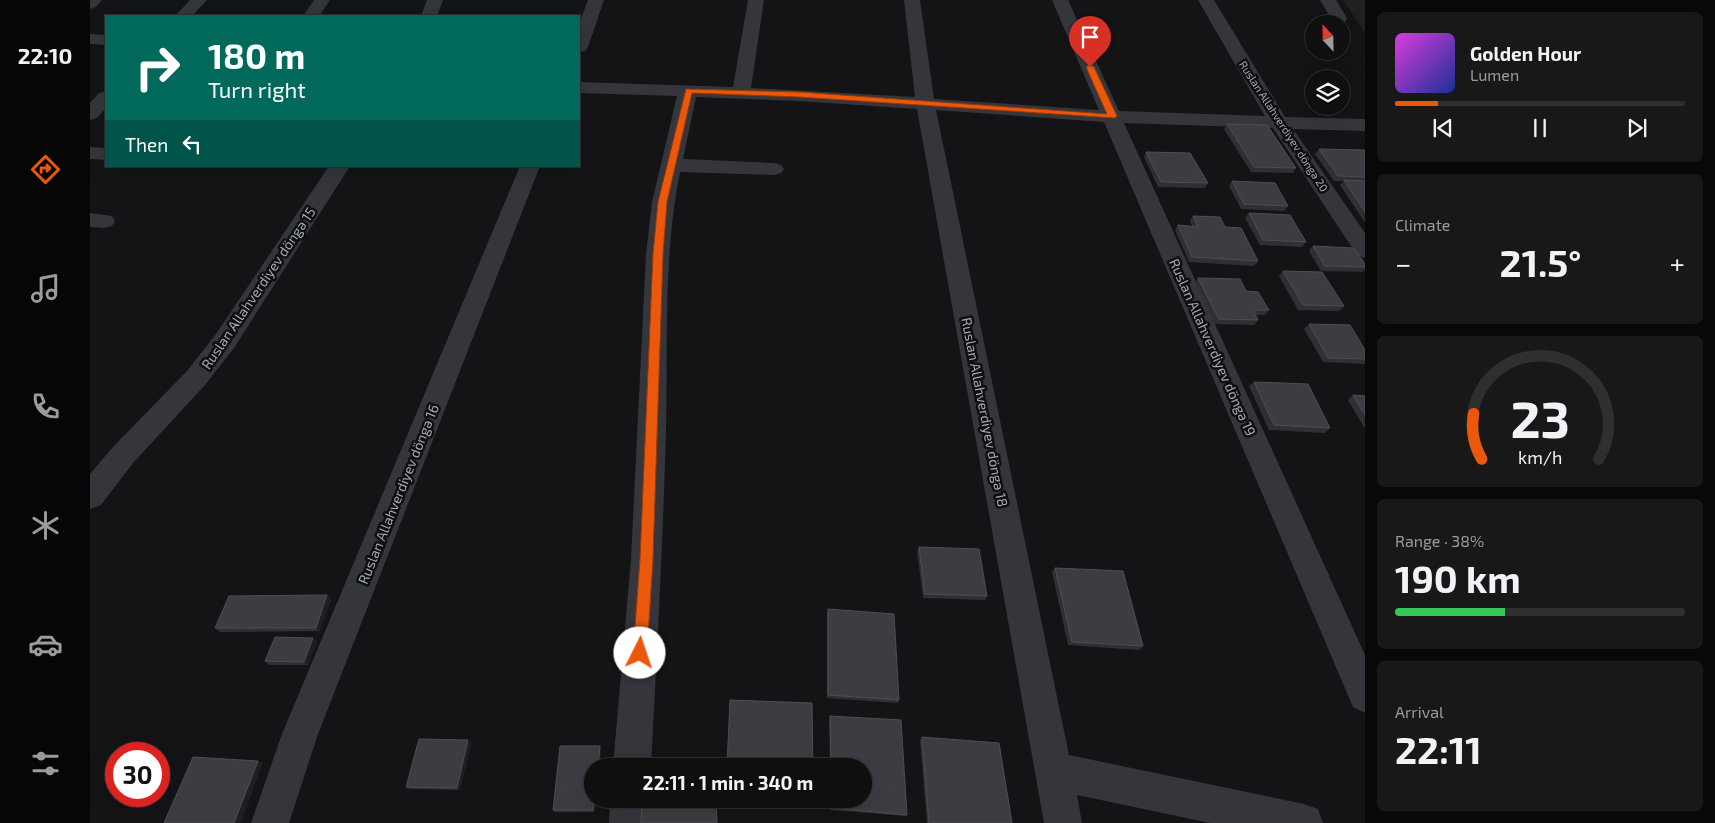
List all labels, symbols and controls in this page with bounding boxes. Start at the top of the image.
north arrow [1305,15,1350,60]
map controls [1305,15,1350,115]
pin [1069,16,1111,67]
icon: arrive [1076,23,1104,51]
text: 180 m [208,34,305,76]
icon: right [125,35,190,100]
text: 22:10 [18,42,72,68]
text: Golden Hour [1470,42,1581,65]
street label: Ruslan Allahverdiyev döngə 20 [1237,58,1331,194]
text: Lumen [1470,65,1519,84]
button: layers [1305,70,1350,115]
text: Turn right [208,76,306,102]
icon: previous [1429,114,1457,142]
icon: pause [1526,114,1554,142]
icon: next [1623,114,1651,142]
icon: left [178,130,206,158]
text: Then [125,133,168,156]
icon: directions [28,152,63,187]
street label: Ruslan Allahverdiyev döngə 15 [197,204,319,372]
text: Climate [1395,215,1450,234]
text: 21.5° [1500,239,1581,285]
text: − [1395,246,1411,280]
text: + [1670,246,1685,280]
street label: Ruslan Allahverdiyev döngə 19 [1166,256,1260,438]
icon: music [28,271,63,306]
street label: Ruslan Allahverdiyev döngə 18 [958,316,1012,508]
text: 23 [1510,386,1570,448]
icon: phone [28,389,63,424]
street label: Ruslan Allahverdiyev döngə 16 [354,402,442,586]
text: km/h [1518,446,1562,468]
icon: climate [28,508,63,543]
text: Range · 38% [1395,531,1484,550]
text: 190 km [1395,555,1521,601]
position arrow [613,626,665,678]
icon: car [28,627,63,662]
text: Arrival [1395,702,1444,721]
text: 22:11 [1395,726,1482,772]
speed limit sign: 30 [105,742,170,807]
icon: filters [28,746,63,781]
text: 22:11 · 1 min · 340 m [643,771,813,794]

